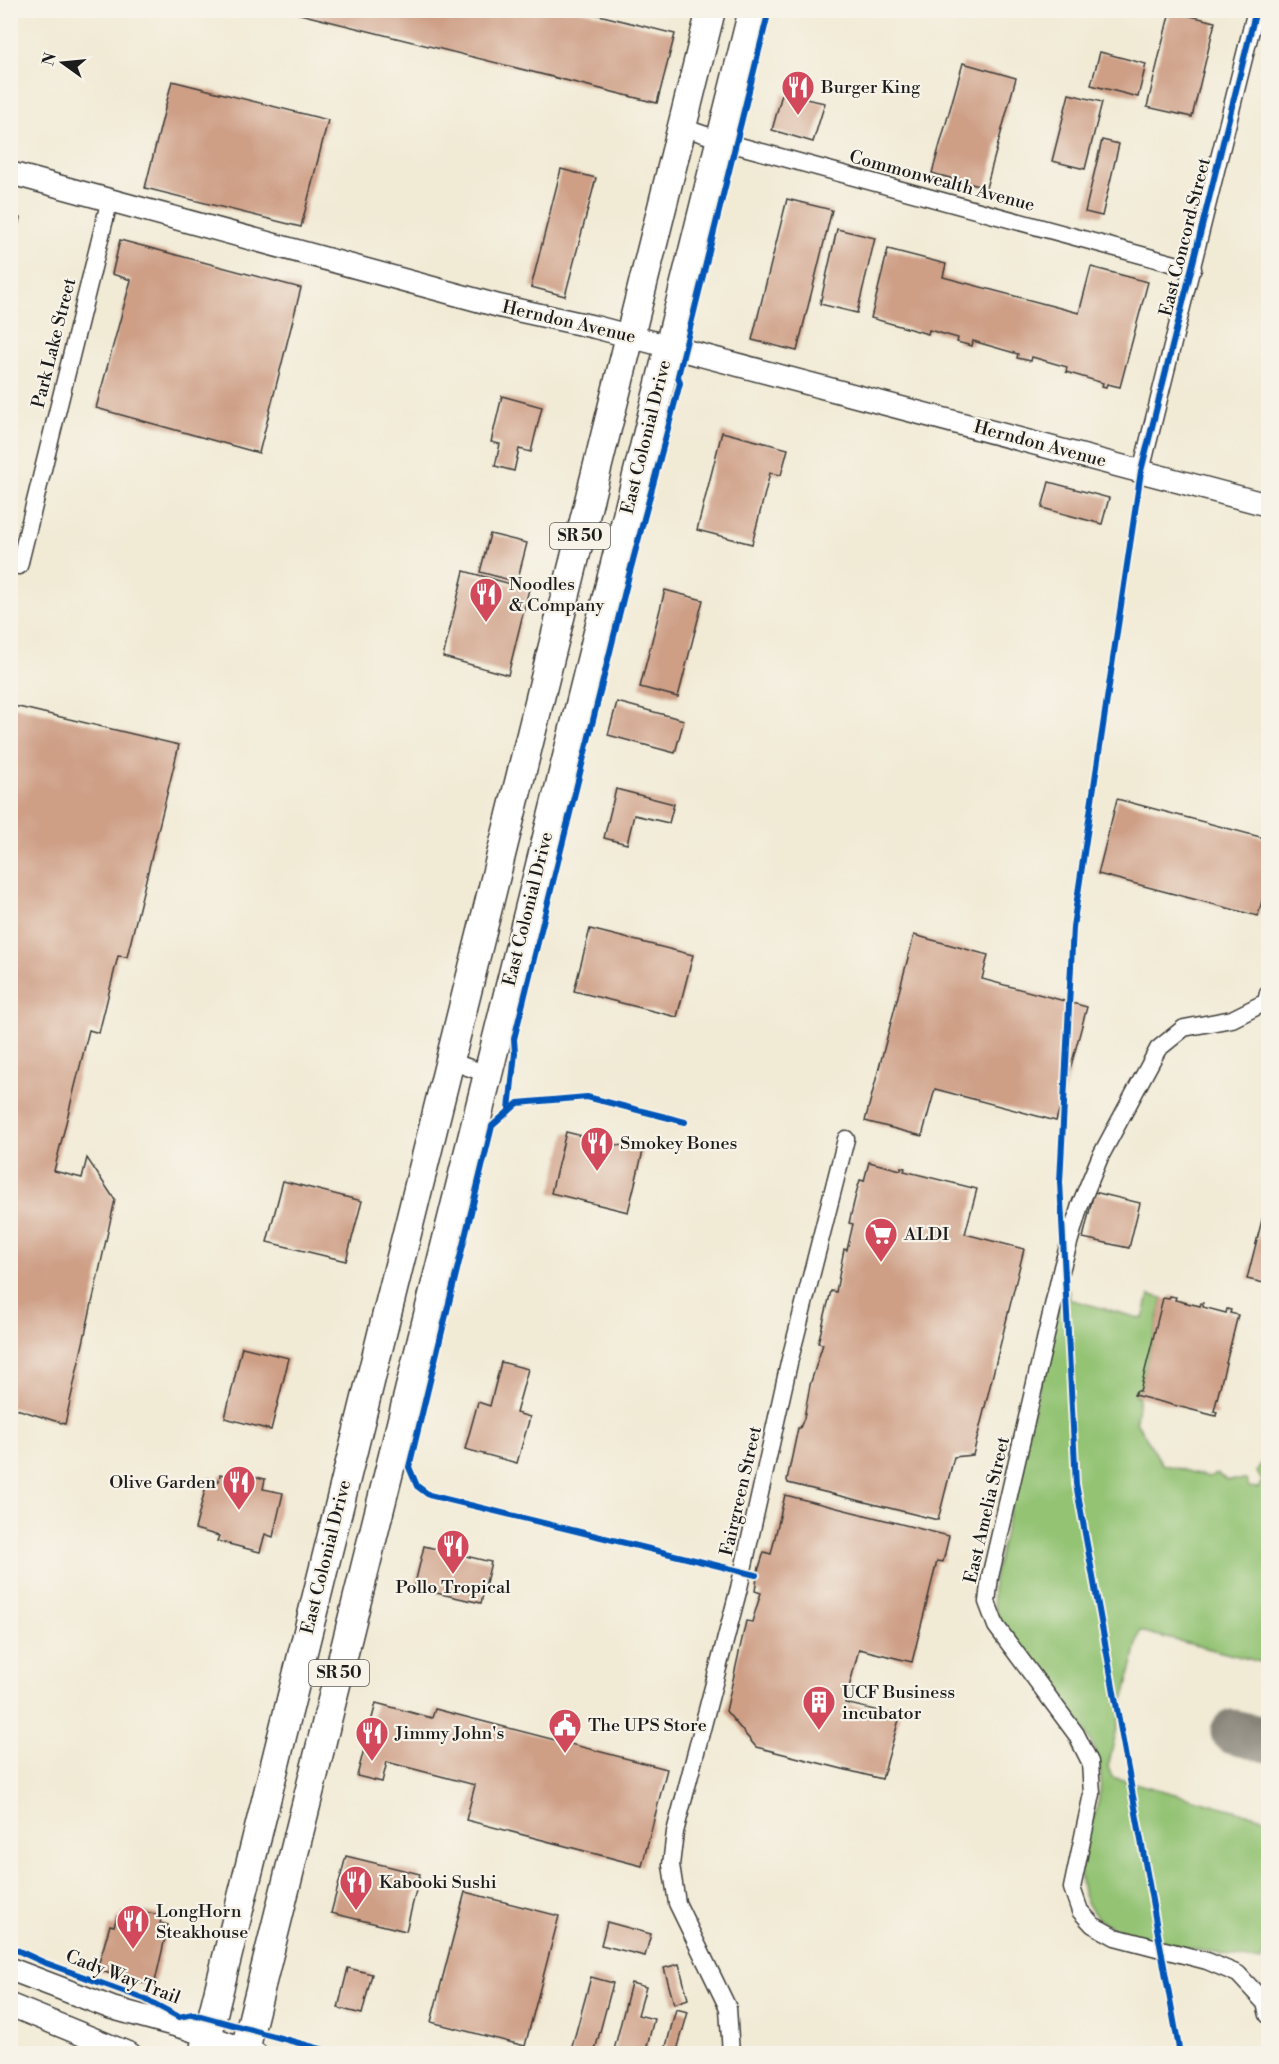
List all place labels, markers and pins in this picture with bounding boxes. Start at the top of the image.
restaurant icon: Burger King [780,69,816,116]
place label: Burger King [820,76,921,99]
place label: Noodles & Company [509,573,604,617]
restaurant icon: Noodles & Company [468,576,504,623]
restaurant icon: Smokey Bones [579,1125,615,1172]
place label: Smokey Bones [620,1132,738,1155]
supermarket icon: ALDI [863,1216,899,1263]
place label: ALDI [903,1223,949,1246]
restaurant icon: Olive Garden [221,1464,257,1511]
place label: Olive Garden [109,1471,216,1494]
restaurant icon: Pollo Tropical [435,1528,471,1575]
place label: Pollo Tropical [395,1576,511,1599]
place label: UCF Business incubator [842,1681,955,1725]
building icon: UCF Business incubator [801,1684,837,1731]
public building icon: The UPS Store [547,1707,583,1754]
place label: The UPS Store [588,1714,707,1737]
restaurant icon: Jimmy John's [354,1715,390,1762]
place label: Jimmy John's [394,1722,504,1745]
restaurant icon: Kabooki Sushi [338,1864,374,1911]
place label: Kabooki Sushi [379,1871,497,1894]
place label: LongHorn Steakhouse [156,1900,248,1944]
restaurant icon: LongHorn Steakhouse [115,1903,151,1950]

